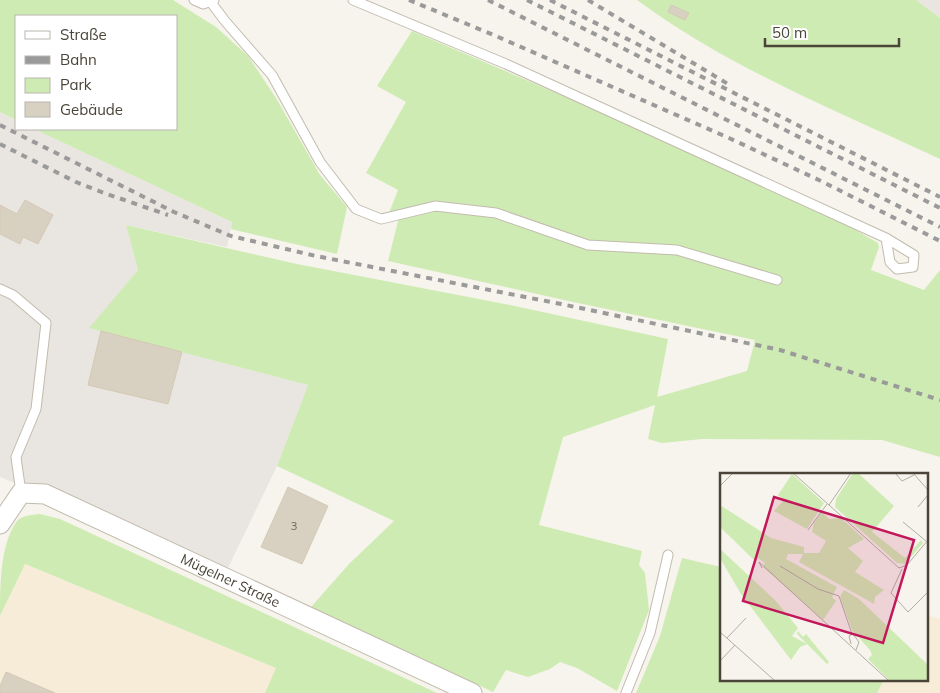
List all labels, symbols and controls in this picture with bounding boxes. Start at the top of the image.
legend [15,15,178,130]
scale bar [765,15,899,47]
text: 50 m [772,23,807,42]
text: Straße [60,25,107,44]
text: Bahn [60,50,97,69]
text: Park [60,75,92,94]
text: Gebäude [60,100,123,119]
inset map [720,473,928,680]
house number: 3 [291,519,297,533]
street label: Mügelner Straße [178,550,283,611]

